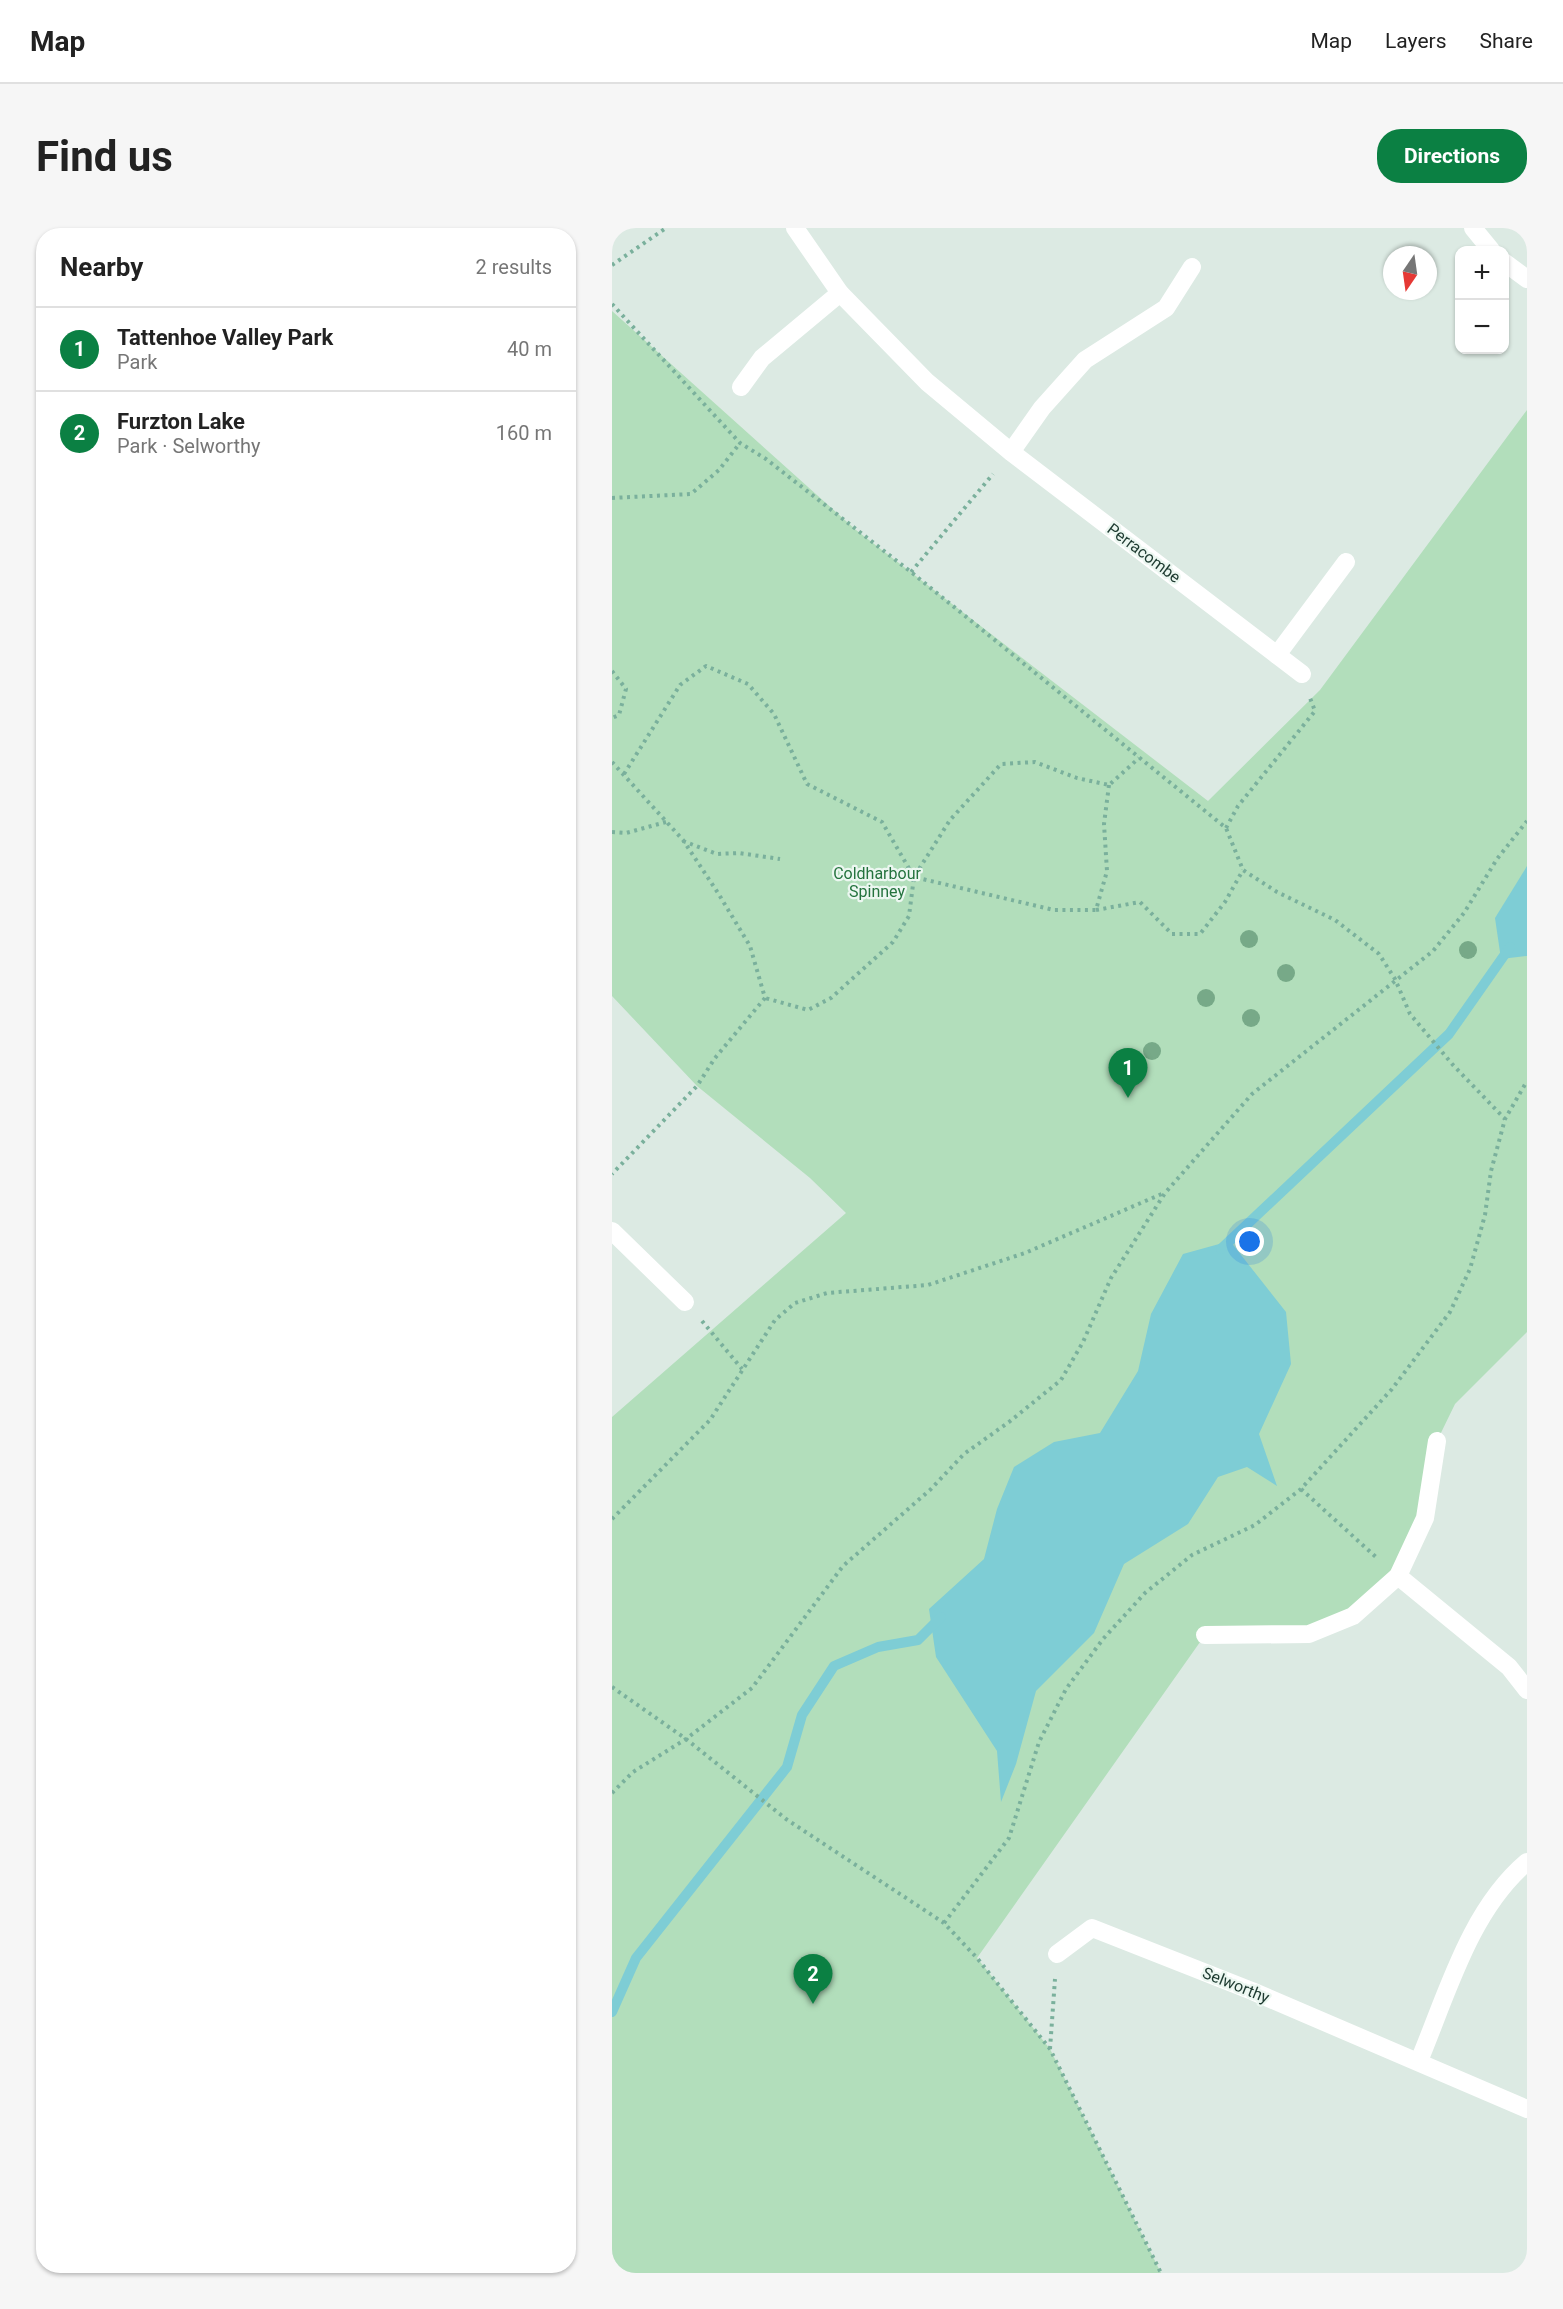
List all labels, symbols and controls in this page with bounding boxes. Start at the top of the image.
text: Map [30,25,85,58]
text: Map [1310,29,1352,53]
text: Layers [1385,29,1446,53]
text: Share [1479,29,1533,53]
button: Directions [1377,129,1527,183]
text: Find us [36,132,173,181]
north arrow [1383,246,1437,300]
map controls [1455,246,1509,354]
button: + [1455,246,1509,300]
text: Nearby [60,252,143,282]
text: 2 results [476,255,552,279]
button: − [1455,300,1509,354]
text: Tattenhoe Valley Park [117,325,333,350]
text: 1 [74,337,85,361]
text: 40 m [507,337,552,361]
text: Park [117,350,157,374]
text: Furzton Lake [117,409,245,434]
text: 2 [74,421,85,445]
text: 160 m [496,421,552,445]
text: Park · Selworthy [117,434,261,458]
street label: Perracombe [1104,519,1184,587]
park label: Coldharbour Spinney [833,864,921,901]
pin: 1 [1108,1048,1148,1098]
your location [1235,1227,1264,1256]
pin: 2 [794,1954,832,2004]
street label: Selworthy [1200,1963,1273,2007]

